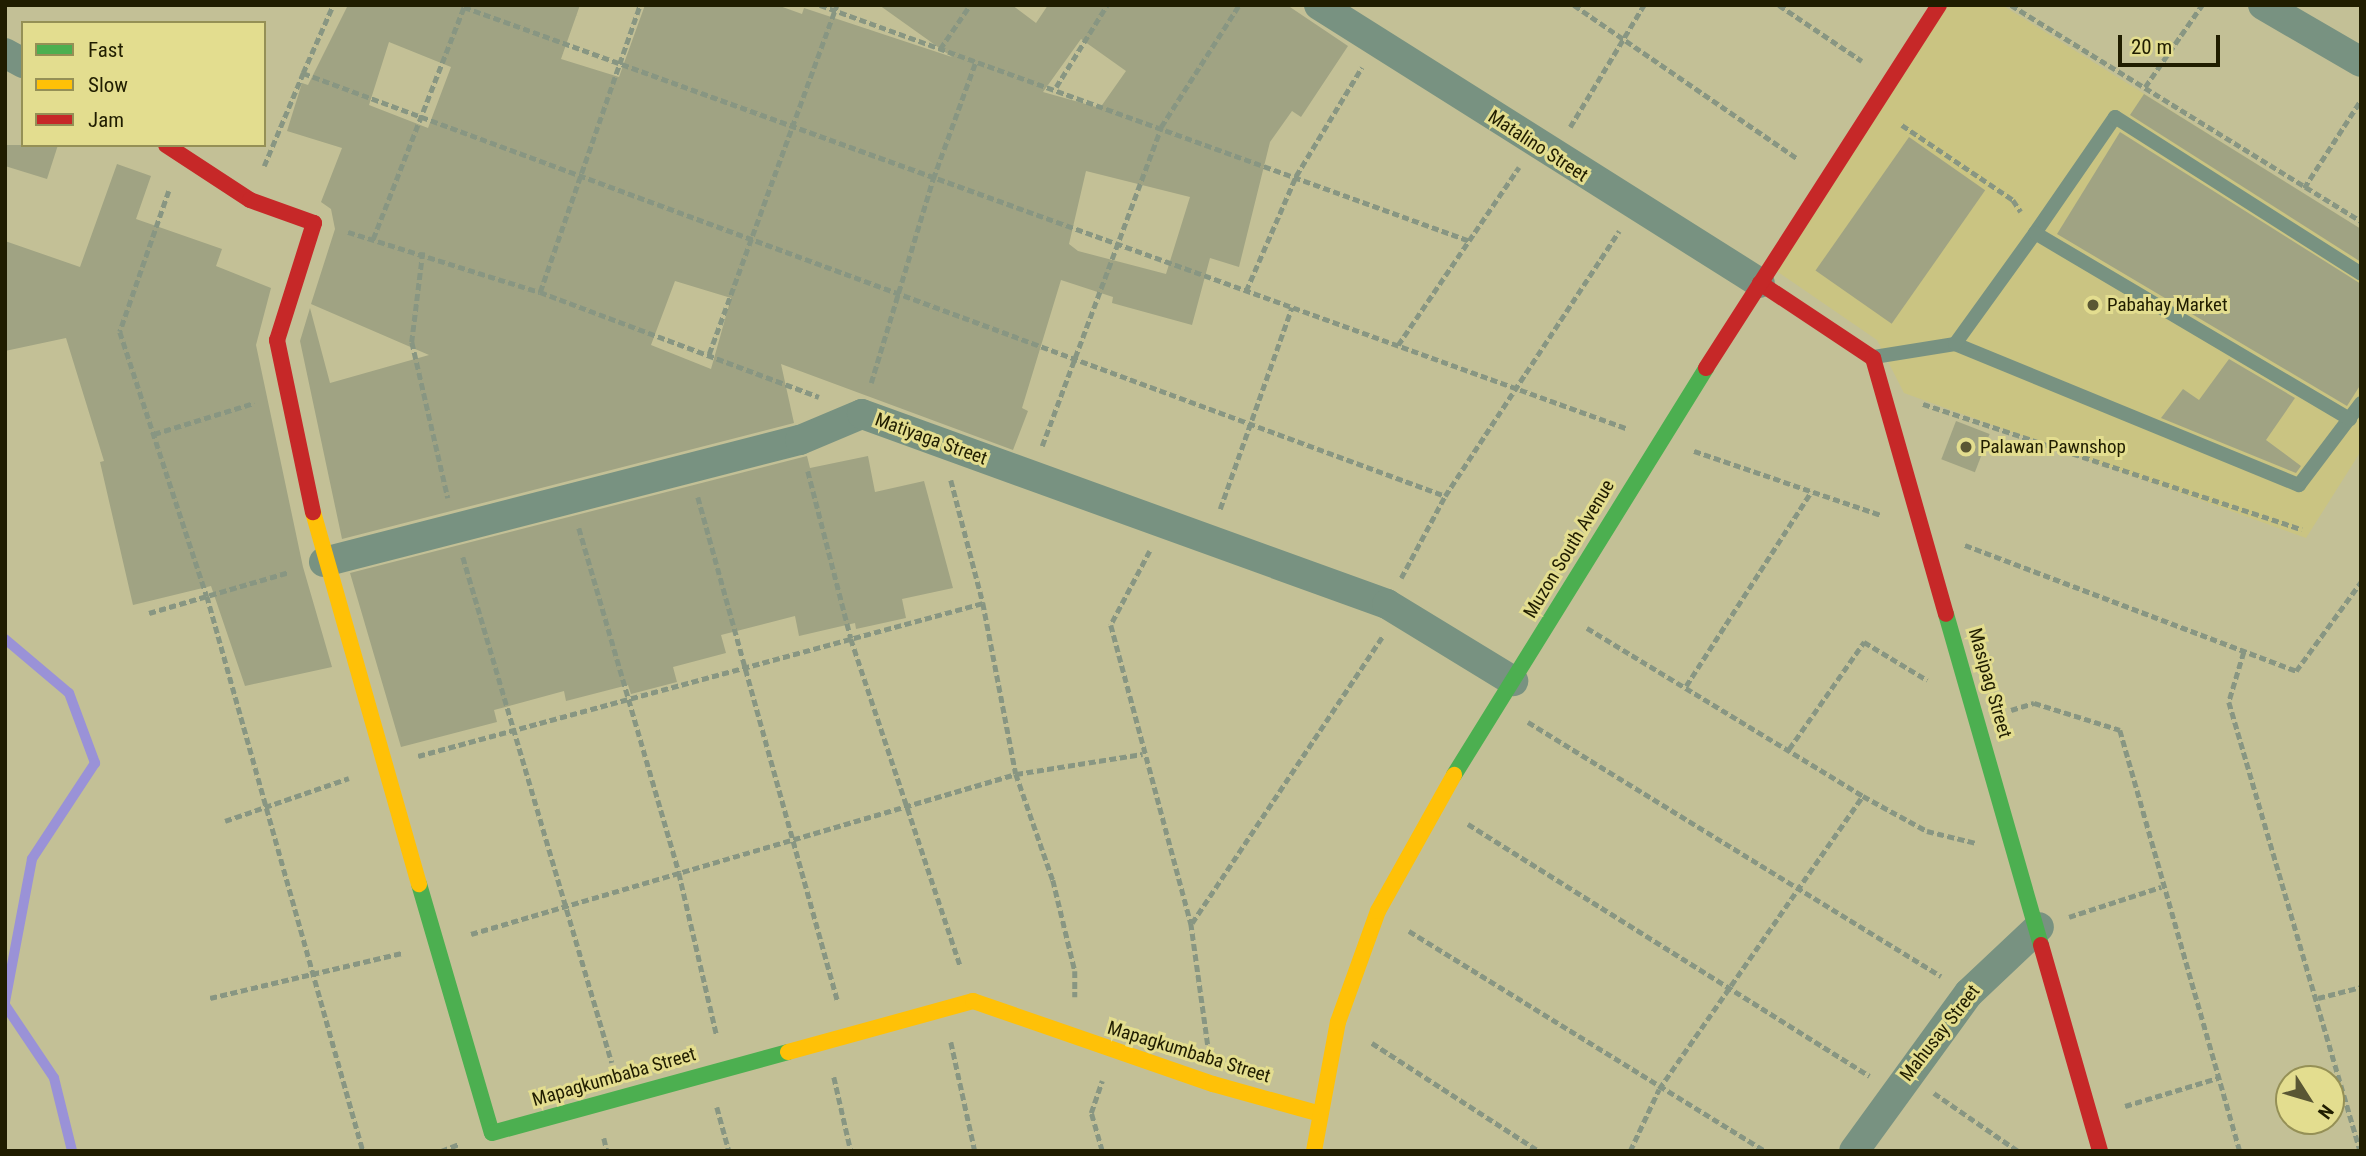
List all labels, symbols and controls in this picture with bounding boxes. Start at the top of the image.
legend [21,21,266,147]
scale bar [2121,21,2222,65]
text: 20 m [2131,35,2172,59]
text: Fast [88,38,124,62]
text: Slow [88,73,128,97]
street label: Matalino Street [1484,105,1592,187]
text: Jam [88,108,124,132]
place label: Pabahay Market [2107,294,2228,316]
marker: Pabahay Market [2085,297,2101,313]
street label: Matiyaga Street [872,408,990,470]
place label: Palawan Pawnshop [1980,436,2126,458]
marker: Palawan Pawnshop [1958,439,1974,455]
street label: Muzon South Avenue [1519,476,1619,622]
street label: Masipag Street [1963,625,2017,741]
street label: Mahusay Street [1895,980,1985,1086]
street label: Mapagkumbaba Street [1105,1016,1273,1088]
street label: Mapagkumbaba Street [530,1043,698,1111]
north arrow [2275,1065,2345,1135]
text: N [2313,1100,2338,1123]

